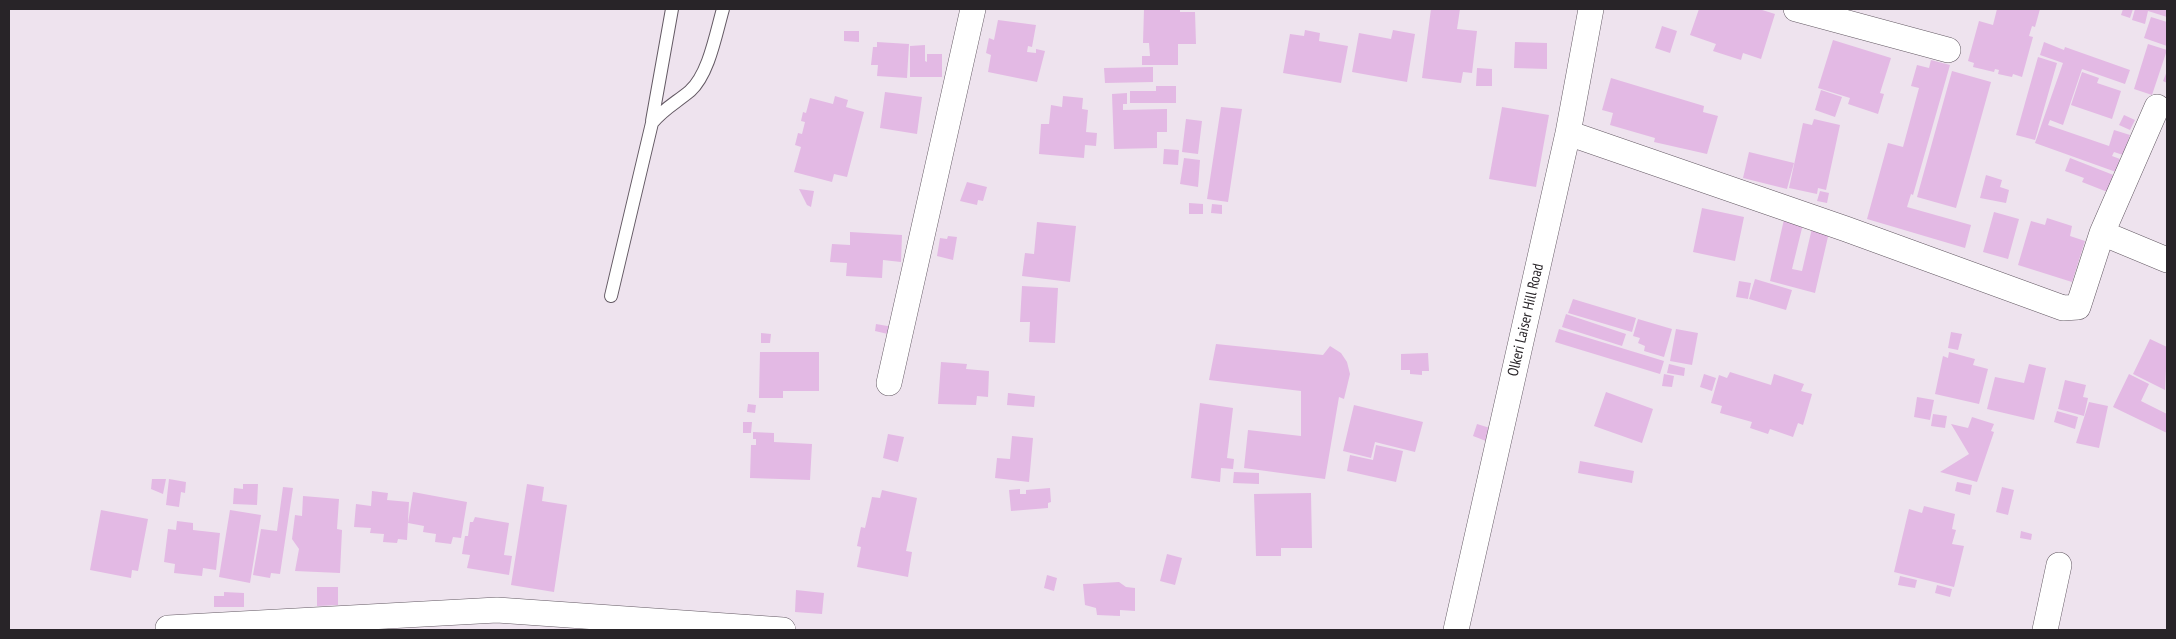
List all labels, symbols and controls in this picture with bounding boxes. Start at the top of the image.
street label: Olkeri Laiser Hill Road [1504,262,1548,378]

